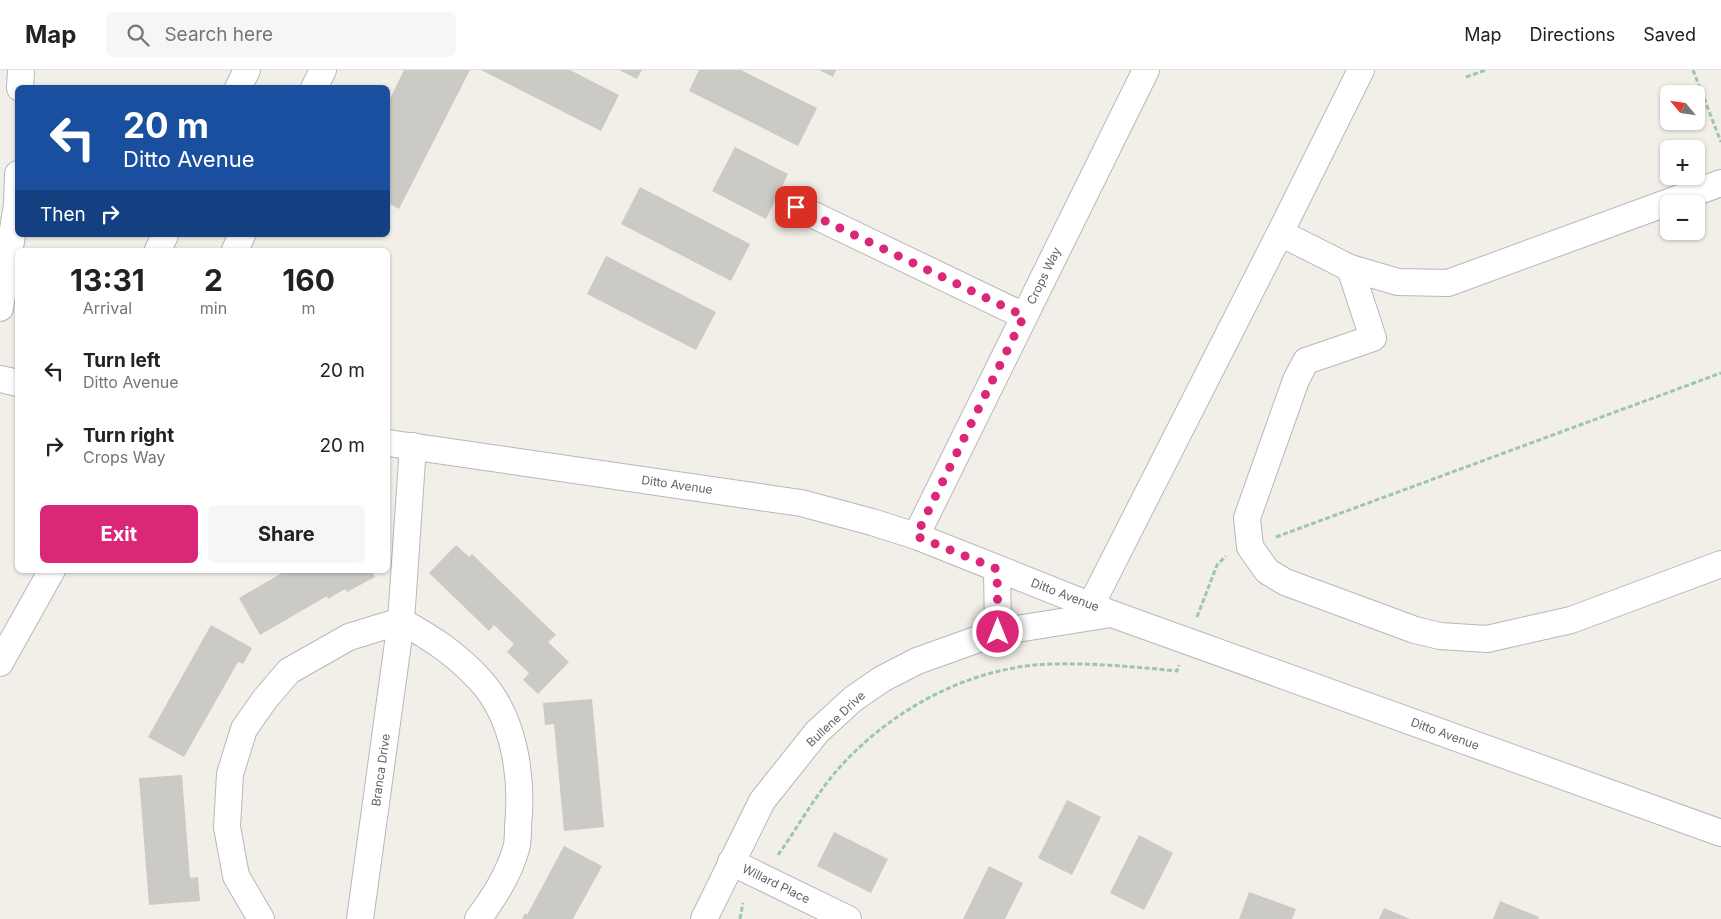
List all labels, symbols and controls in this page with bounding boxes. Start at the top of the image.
search box [106,12,456,57]
text: Map [25,20,76,49]
icon: search [124,21,152,49]
text: Search here [164,23,273,46]
text: Map [1464,24,1502,45]
text: Directions [1530,24,1615,45]
text: Saved [1643,24,1696,45]
north arrow [1660,85,1705,130]
map controls [1660,85,1705,240]
text: 20 m [123,104,209,146]
icon: left [40,105,105,170]
button: + [1660,140,1705,185]
text: Ditto Avenue [123,146,255,172]
pin [775,186,817,228]
icon: arrive [782,193,810,221]
button: − [1660,195,1705,240]
icon: right [96,200,124,228]
text: Then [40,203,86,226]
street label: Crops Way [1023,244,1064,307]
text: 13:31 [70,262,145,298]
text: 2 [204,262,223,298]
text: 160 [282,262,335,298]
text: Arrival [83,298,132,318]
text: min [200,298,227,318]
text: m [302,298,316,318]
text: Turn left [83,349,161,372]
icon: left [40,357,68,385]
text: 20 m [319,359,365,382]
text: Ditto Avenue [83,372,179,392]
text: Turn right [83,424,174,447]
icon: right [40,432,68,460]
text: 20 m [319,434,365,457]
text: Crops Way [83,447,165,467]
street label: Ditto Avenue [641,472,714,497]
button: Exit [40,505,198,563]
button: Share [208,505,365,563]
street label: Ditto Avenue [1029,575,1101,614]
position arrow [971,605,1023,657]
street label: Bullene Drive [803,688,868,750]
street label: Ditto Avenue [1409,714,1481,753]
street label: Branca Drive [368,733,393,807]
street label: Willard Place [740,861,813,906]

